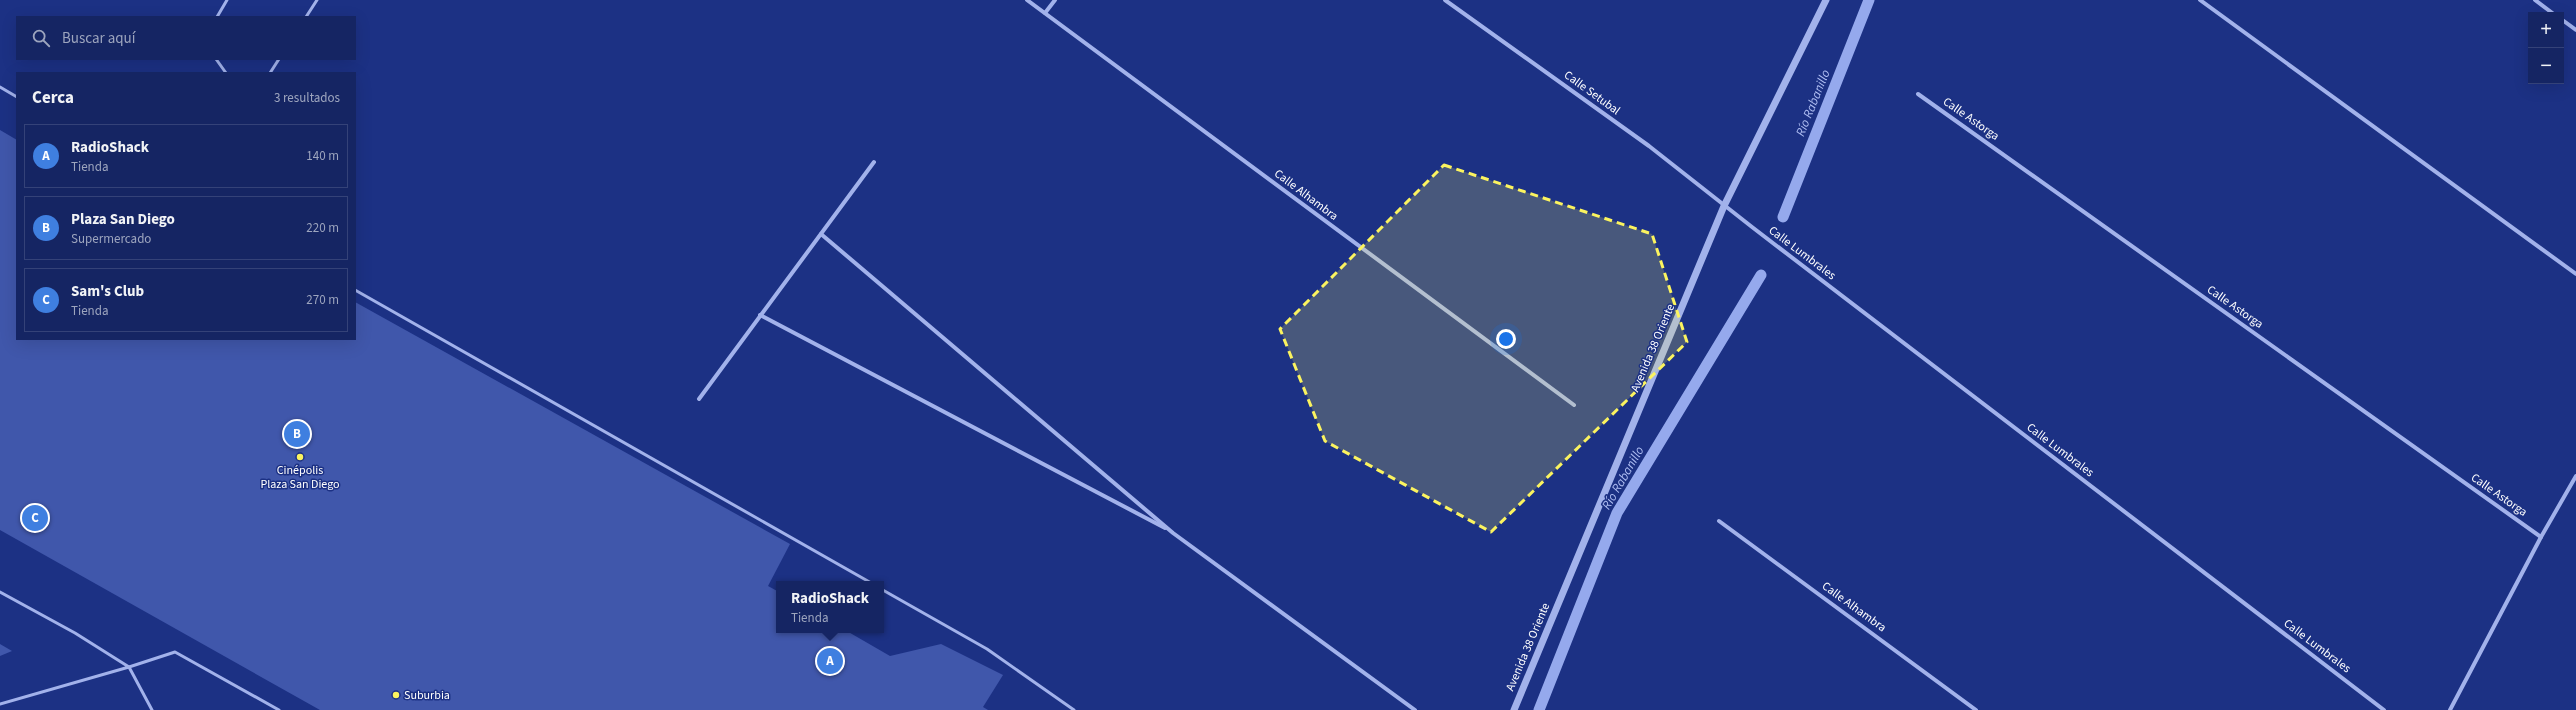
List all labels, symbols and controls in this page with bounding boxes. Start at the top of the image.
map controls [2528,12,2564,84]
button: + [2528,12,2564,48]
search box [16,16,356,60]
icon: search [30,27,52,49]
text: Buscar aquí [62,28,135,49]
button: − [2528,48,2564,84]
street label: Calle Setubal [1560,67,1624,119]
water label: Río Rabanillo [1791,67,1835,139]
text: Cerca [32,86,74,110]
text: 3 resultados [274,89,340,107]
street label: Calle Astorga [1939,93,2003,145]
text: RadioShack [71,137,149,158]
text: A [42,147,50,165]
text: 140 m [306,147,339,165]
text: Tienda [71,158,109,176]
street label: Calle Alhambra [1271,165,1341,225]
text: Plaza San Diego [71,209,175,230]
text: B [42,219,50,237]
text: 220 m [306,219,339,237]
street label: Calle Lumbrales [1765,222,1839,284]
text: Supermercado [71,230,151,248]
text: Sam's Club [71,281,144,302]
street label: Calle Astorga [2203,281,2267,333]
text: C [42,291,50,309]
text: 270 m [306,291,339,309]
street label: Avenida 38 Oriente [1627,301,1679,395]
text: Tienda [71,302,109,320]
your location [1496,329,1516,349]
pin: B [284,419,310,449]
street label: Calle Lumbrales [2023,419,2097,481]
water label: Río Rabanillo [1598,443,1649,513]
marker: Cinépolis Plaza San Diego [295,452,305,462]
place label: Cinépolis Plaza San Diego [260,462,340,493]
street label: Calle Astorga [2467,469,2531,521]
pin: C [22,503,48,533]
street label: Calle Alhambra [1818,578,1890,636]
popup [776,581,884,633]
text: RadioShack [791,588,869,609]
street label: Avenida 38 Oriente [1502,600,1554,694]
text: Tienda [791,609,828,627]
street label: Calle Lumbrales [2280,615,2354,677]
pin: A [817,646,843,676]
place label: Suburbia [404,687,450,704]
marker: Suburbia [391,690,401,700]

